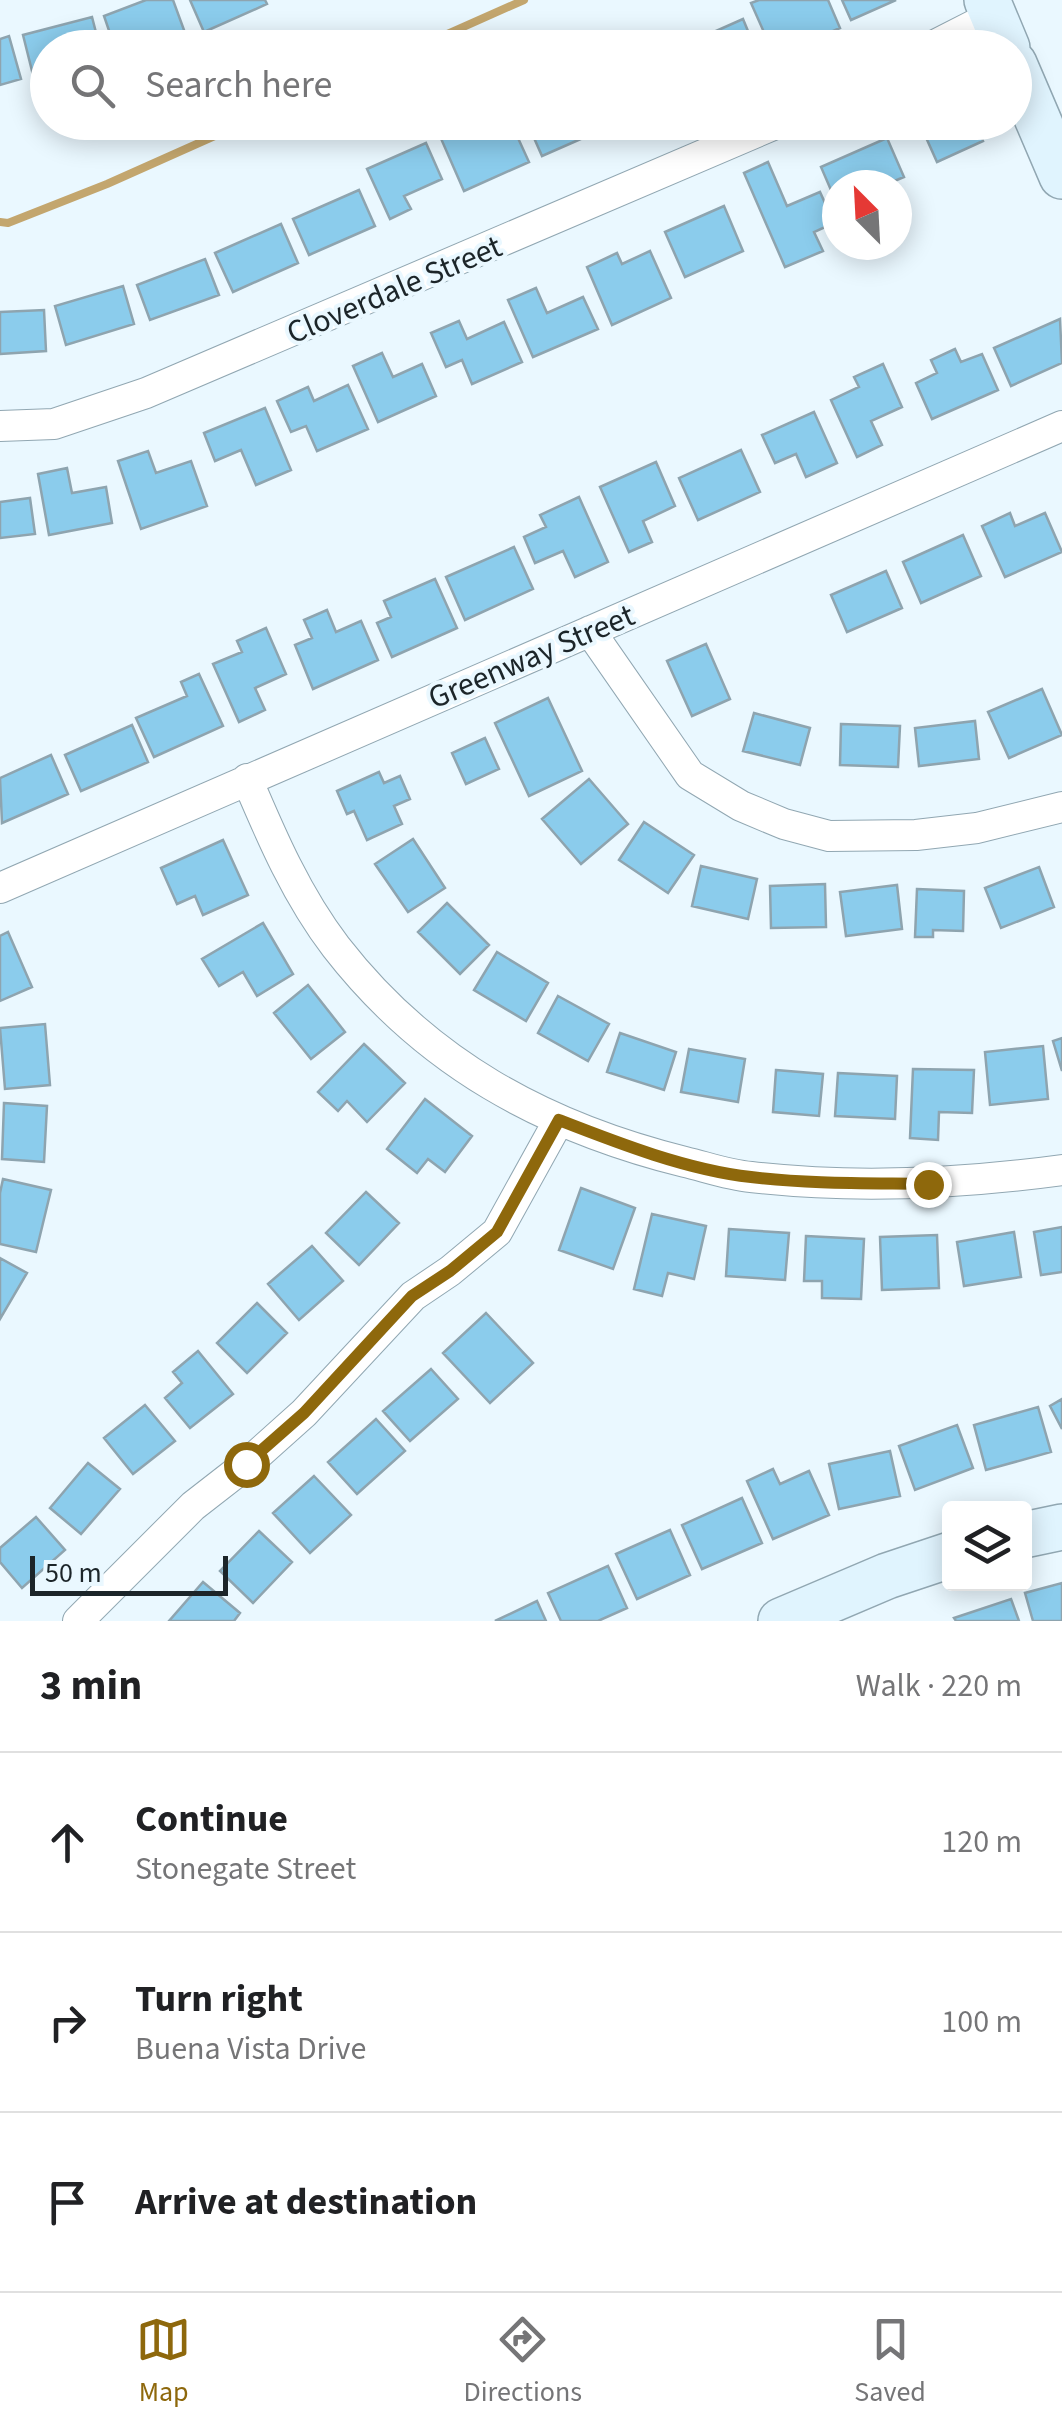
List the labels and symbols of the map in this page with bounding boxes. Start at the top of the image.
north arrow [822,170,912,260]
street label: Cloverdale Street [280,224,509,356]
street label: Greenway Street [421,593,642,721]
route end [906,1162,952,1208]
route start [224,1442,270,1488]
scale bar [30,1551,228,1596]

